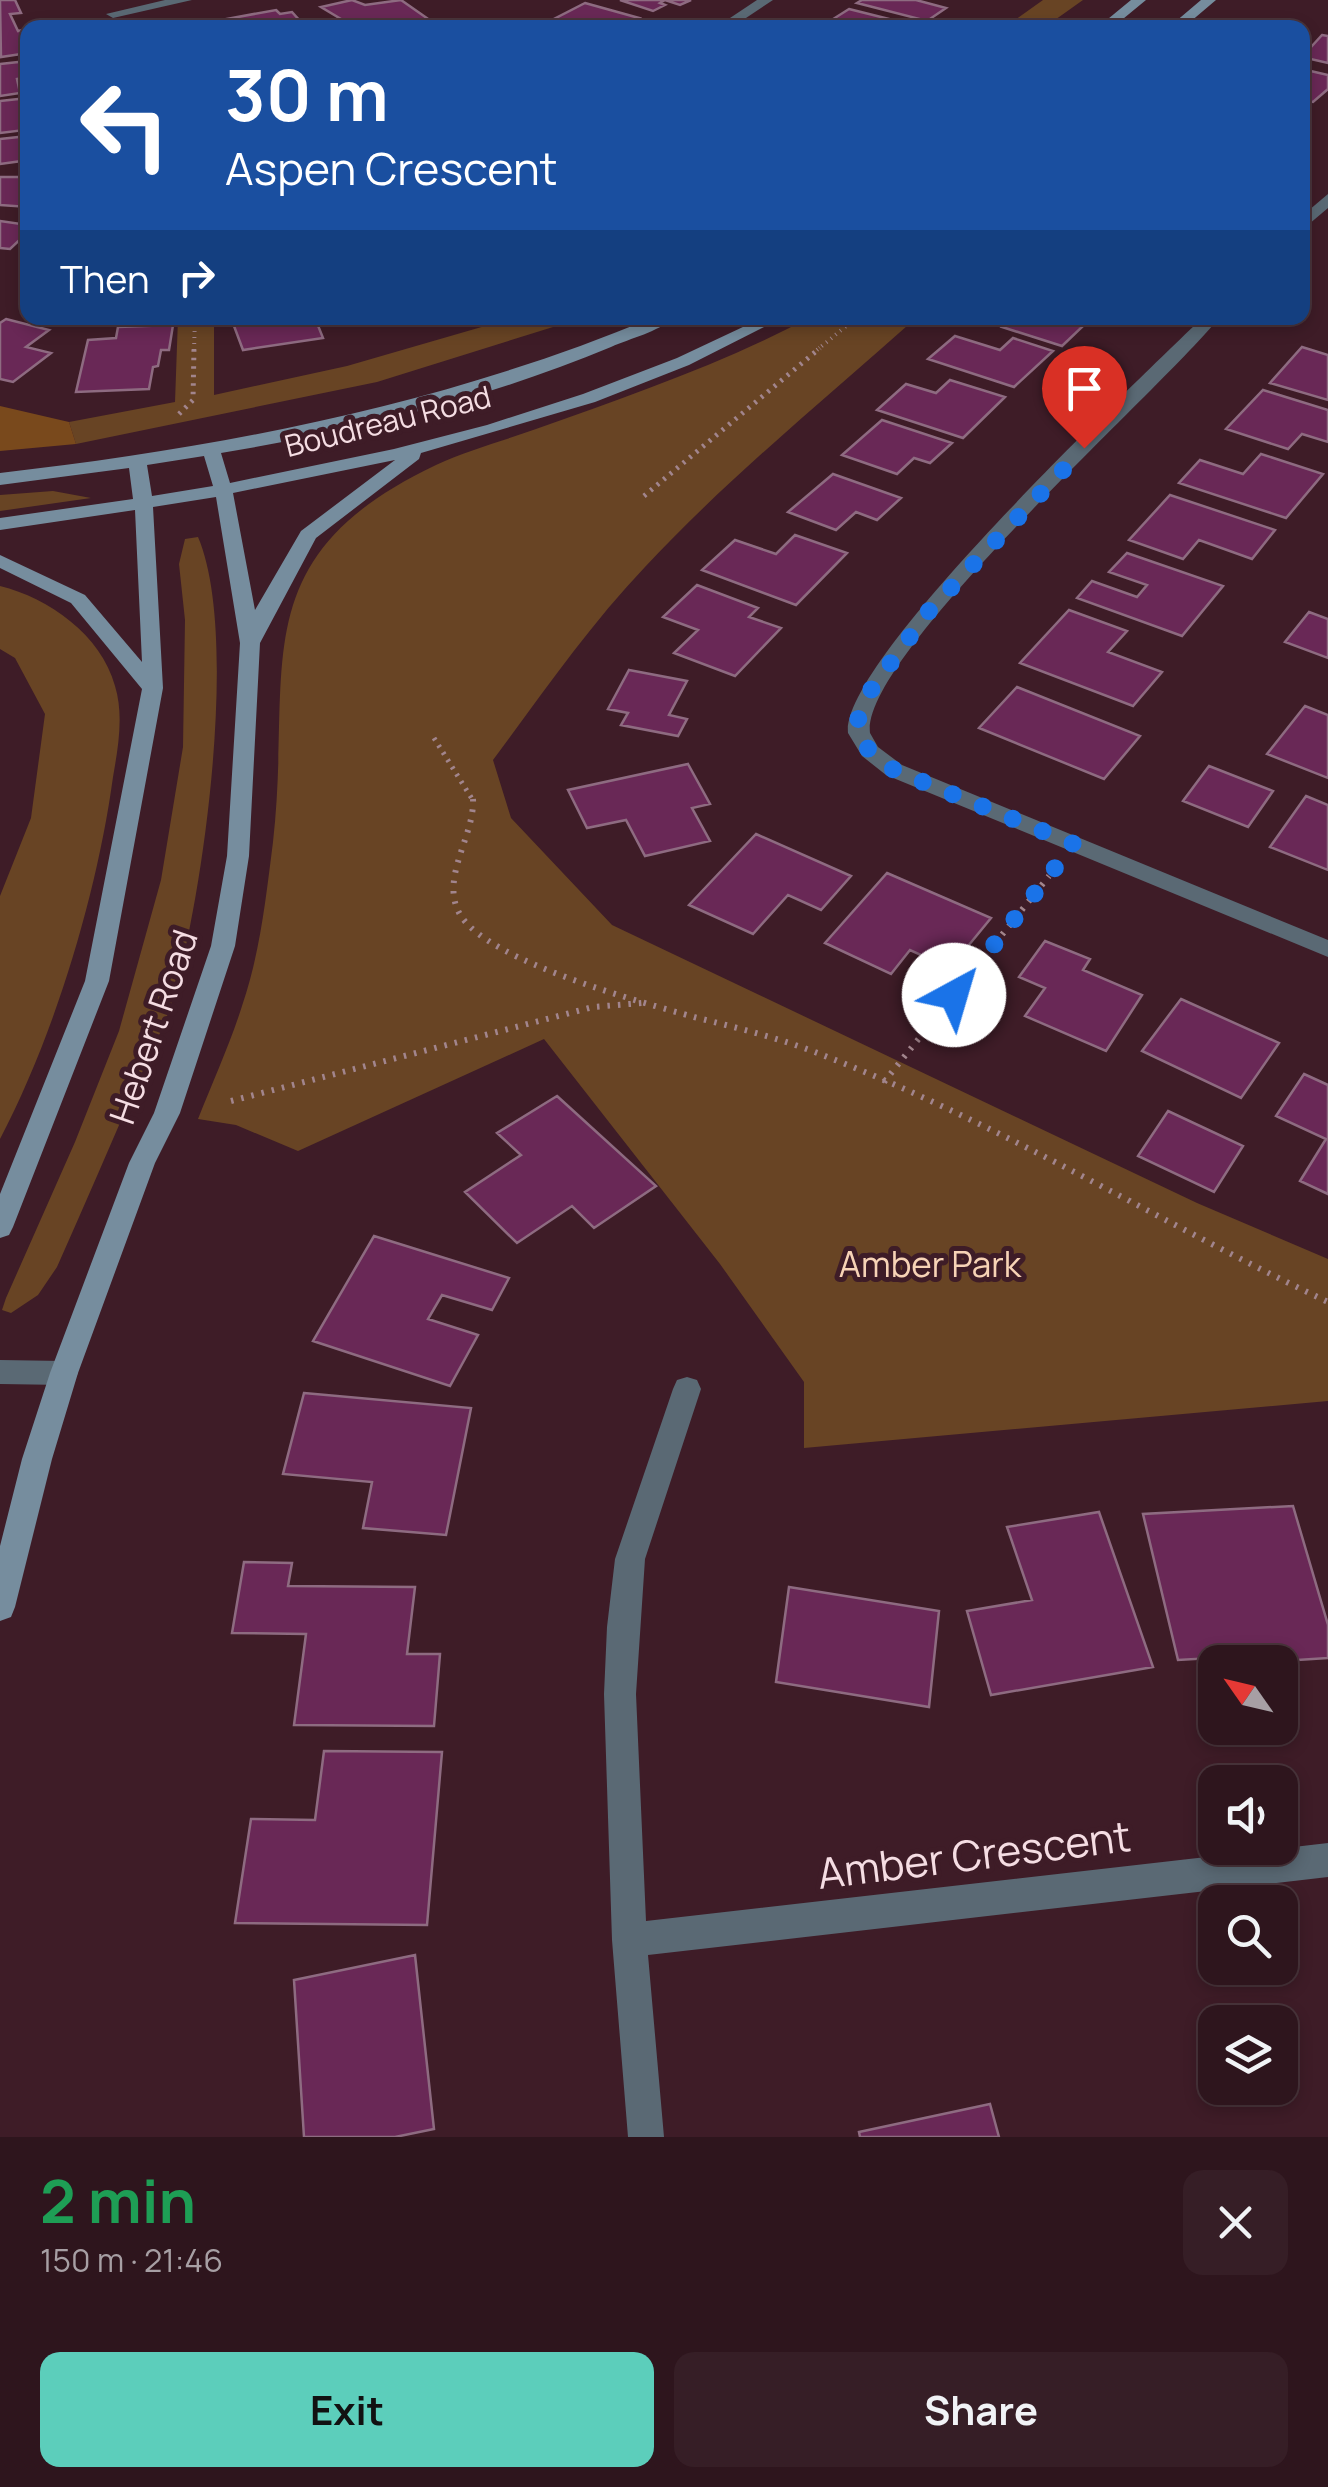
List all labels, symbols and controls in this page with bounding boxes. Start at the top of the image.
text: 30 m [225,46,389,142]
icon: left [60,60,190,190]
text: Aspen Crescent [225,137,558,199]
icon: right [169,250,224,305]
text: Then [60,252,149,304]
pin [1042,346,1127,449]
icon: arrive [1057,361,1112,416]
street label: Boudreau Road [280,375,495,466]
street label: Hebert Road [97,923,209,1130]
position arrow [902,943,1006,1047]
park label: Amber Park [839,1240,1023,1288]
north arrow [1198,1645,1298,1745]
map controls [1198,1645,1298,2105]
button: sound [1198,1765,1298,1865]
street label: Amber Crescent [814,1806,1134,1902]
button: search [1198,1885,1298,1985]
button: layers [1198,2005,1298,2105]
text: 2 min [40,2159,196,2241]
button: close [1183,2170,1288,2275]
text: 150 m · 21:46 [40,2238,223,2282]
button: Exit [40,2352,654,2467]
button: Share [674,2352,1288,2467]

